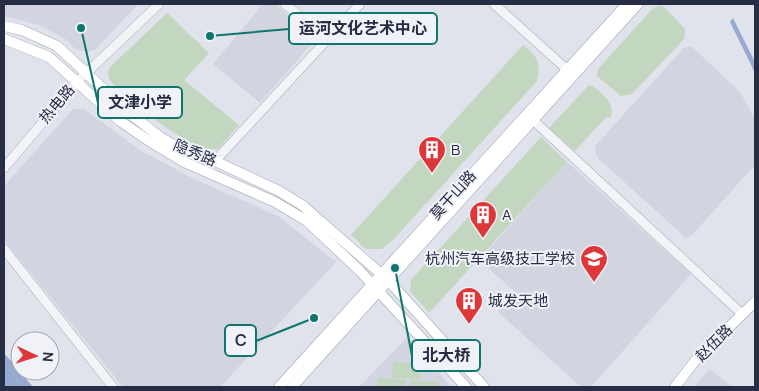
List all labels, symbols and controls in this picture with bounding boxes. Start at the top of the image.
callout: 运河文化艺术中心 [289,13,437,44]
text: 运河文化艺术中心 [299,17,427,39]
street label: 热电路 [34,80,79,128]
callout: 文津小学 [98,87,182,118]
text: 文津小学 [108,91,172,113]
street label: 隐秀路 [170,134,220,171]
building icon: B [417,135,447,174]
place label: B [451,139,460,160]
street label: 莫干山路 [425,165,481,224]
building icon: A [468,200,498,239]
place label: A [502,204,512,225]
school or university icon: 杭州汽车高级技工学校 [579,244,609,283]
place label: 杭州汽车高级技工学校 [425,248,575,269]
building icon: 城发天地 [454,286,484,325]
place label: 城发天地 [488,290,548,311]
street label: 赵伍路 [690,319,737,366]
callout: C [225,325,256,356]
text: C [235,329,247,351]
north arrow [10,331,60,381]
callout: 北大桥 [412,340,480,371]
text: 北大桥 [422,344,471,366]
text: N [39,351,58,363]

